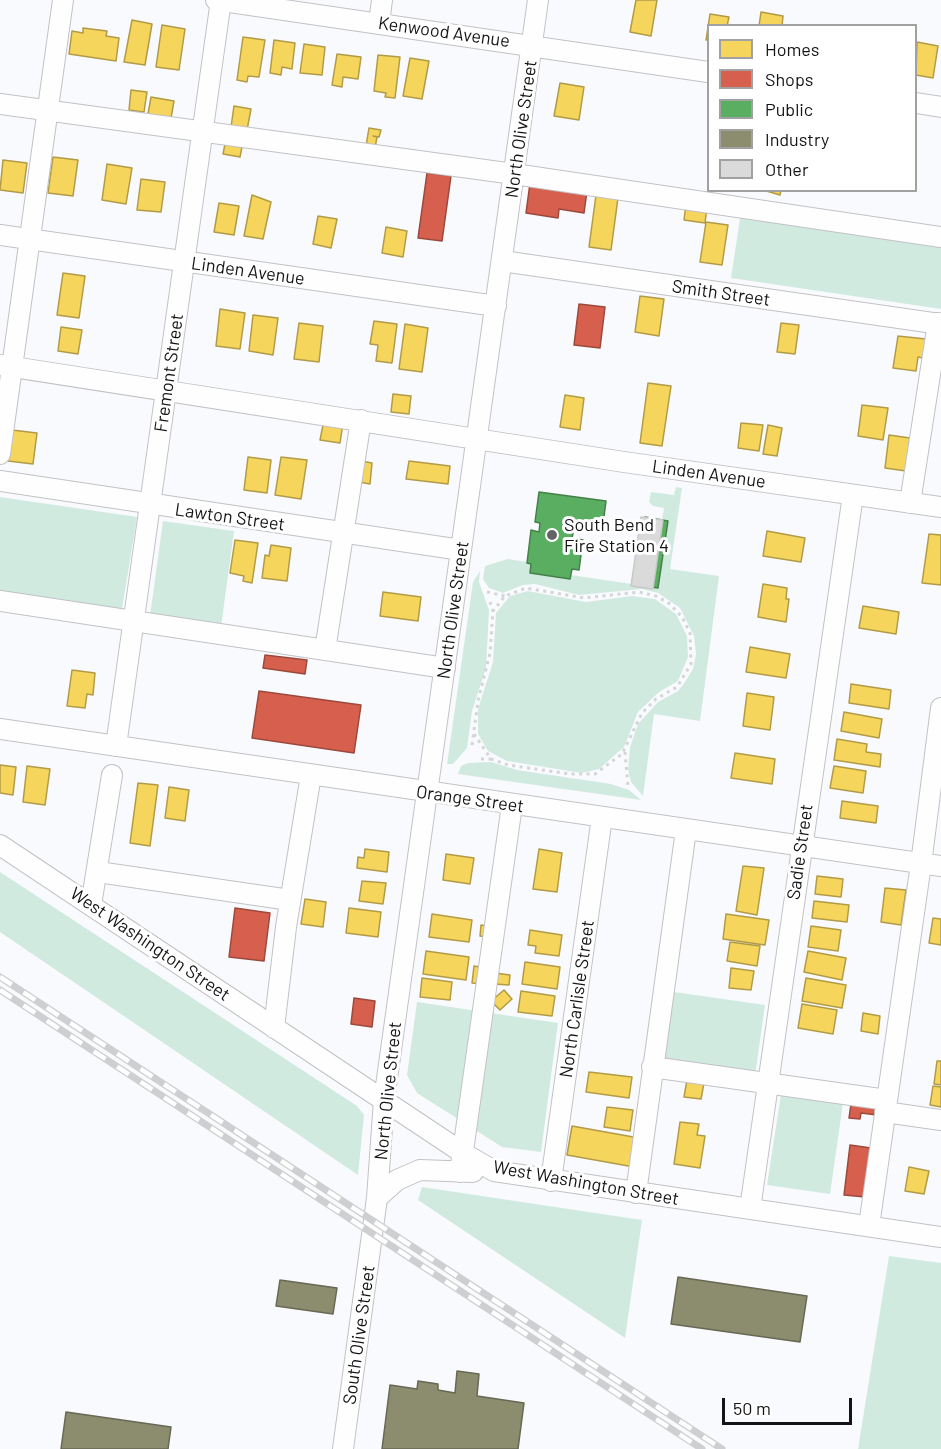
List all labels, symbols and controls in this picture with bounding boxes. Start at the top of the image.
street label: Kenwood Avenue [377,12,511,52]
legend [707,24,917,192]
text: Homes [765,38,819,60]
street label: North Olive Street [501,59,541,199]
text: Shops [765,68,814,90]
text: Public [765,98,813,120]
text: Industry [765,128,829,150]
text: Other [765,158,808,180]
street label: Linden Avenue [190,252,306,290]
street label: Smith Street [670,275,772,311]
street label: Fremont Street [150,312,188,434]
street label: Linden Avenue [651,455,767,493]
street label: Lawton Street [174,499,286,535]
place label: South Bend Fire Station 4 [564,514,669,556]
marker: South Bend Fire Station 4 [545,528,559,542]
street label: North Olive Street [433,540,473,680]
street label: Orange Street [415,781,525,817]
street label: Sadie Street [783,803,817,901]
street label: West Washington Street [66,882,234,1006]
street label: North Carlisle Street [555,919,599,1079]
street label: North Olive Street [370,1021,406,1161]
street label: West Washington Street [492,1156,680,1210]
street label: South Olive Street [339,1264,379,1406]
scale bar [725,1386,856,1424]
text: 50 m [733,1397,771,1419]

